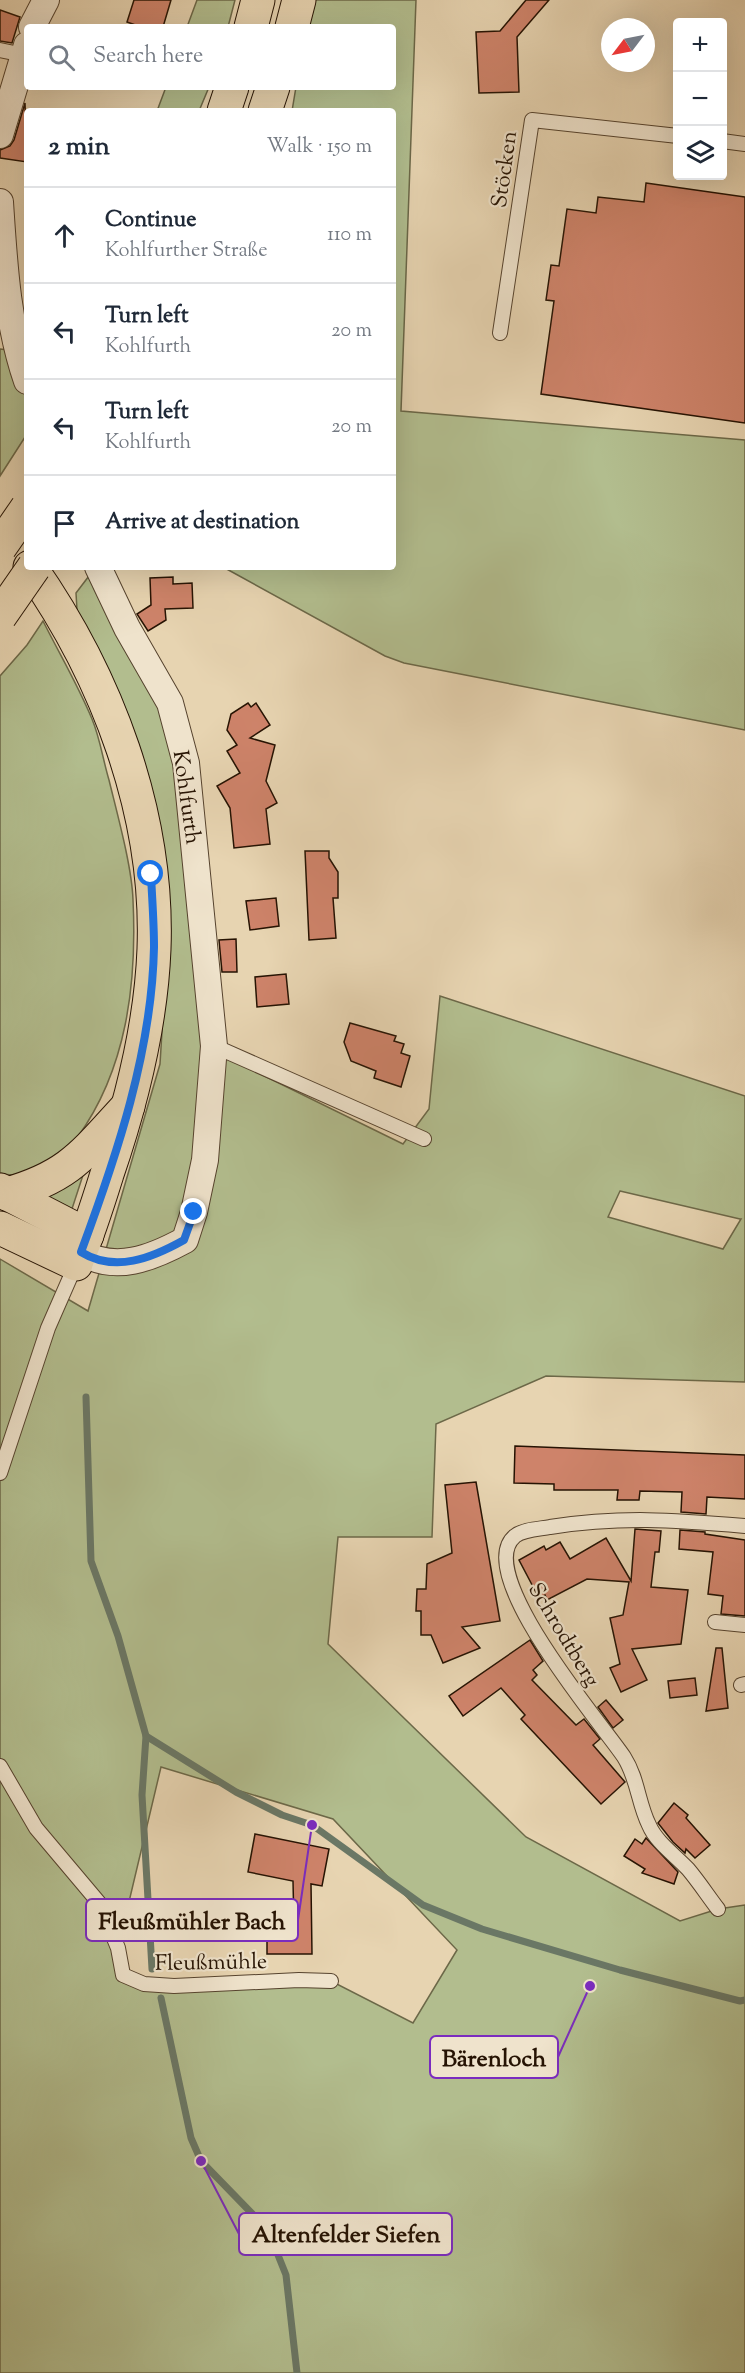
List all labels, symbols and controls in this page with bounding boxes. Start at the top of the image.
north arrow [601,18,655,72]
map controls [673,18,727,180]
button: + [673,18,727,72]
search box [24,24,396,90]
icon: search [45,41,78,74]
text: Search here [93,41,203,73]
button: − [673,72,727,126]
button: layers [673,126,727,180]
text: 2 min [48,129,110,166]
street label: Stöcken [485,129,527,210]
text: Walk · 150 m [266,133,372,162]
text: Continue [105,205,196,237]
icon: ahead [48,219,81,252]
text: 110 m [327,221,372,250]
text: Kohlfurther Straße [105,237,267,266]
text: Turn left [105,301,188,333]
icon: left [48,315,81,348]
text: 20 m [331,317,372,346]
text: Kohlfurth [105,333,191,362]
text: Turn left [105,397,188,429]
icon: left [48,411,81,444]
text: 20 m [331,413,372,442]
text: Kohlfurth [105,429,191,458]
icon: arrive [48,507,81,540]
text: Arrive at destination [105,507,300,539]
street label: Kohlfurth [163,748,207,847]
route start [137,860,163,886]
route end [180,1198,206,1224]
street label: Schrodtberg [519,1577,606,1694]
callout: Fleußmühler Bach [86,1899,298,1941]
text: Fleußmühler Bach [98,1906,287,1940]
street label: Fleußmühle [155,1947,268,1981]
callout: Bärenloch [430,2036,558,2078]
text: Bärenloch [442,2043,547,2077]
callout: Altenfelder Siefen [239,2213,452,2255]
text: Altenfelder Siefen [252,2219,441,2253]

